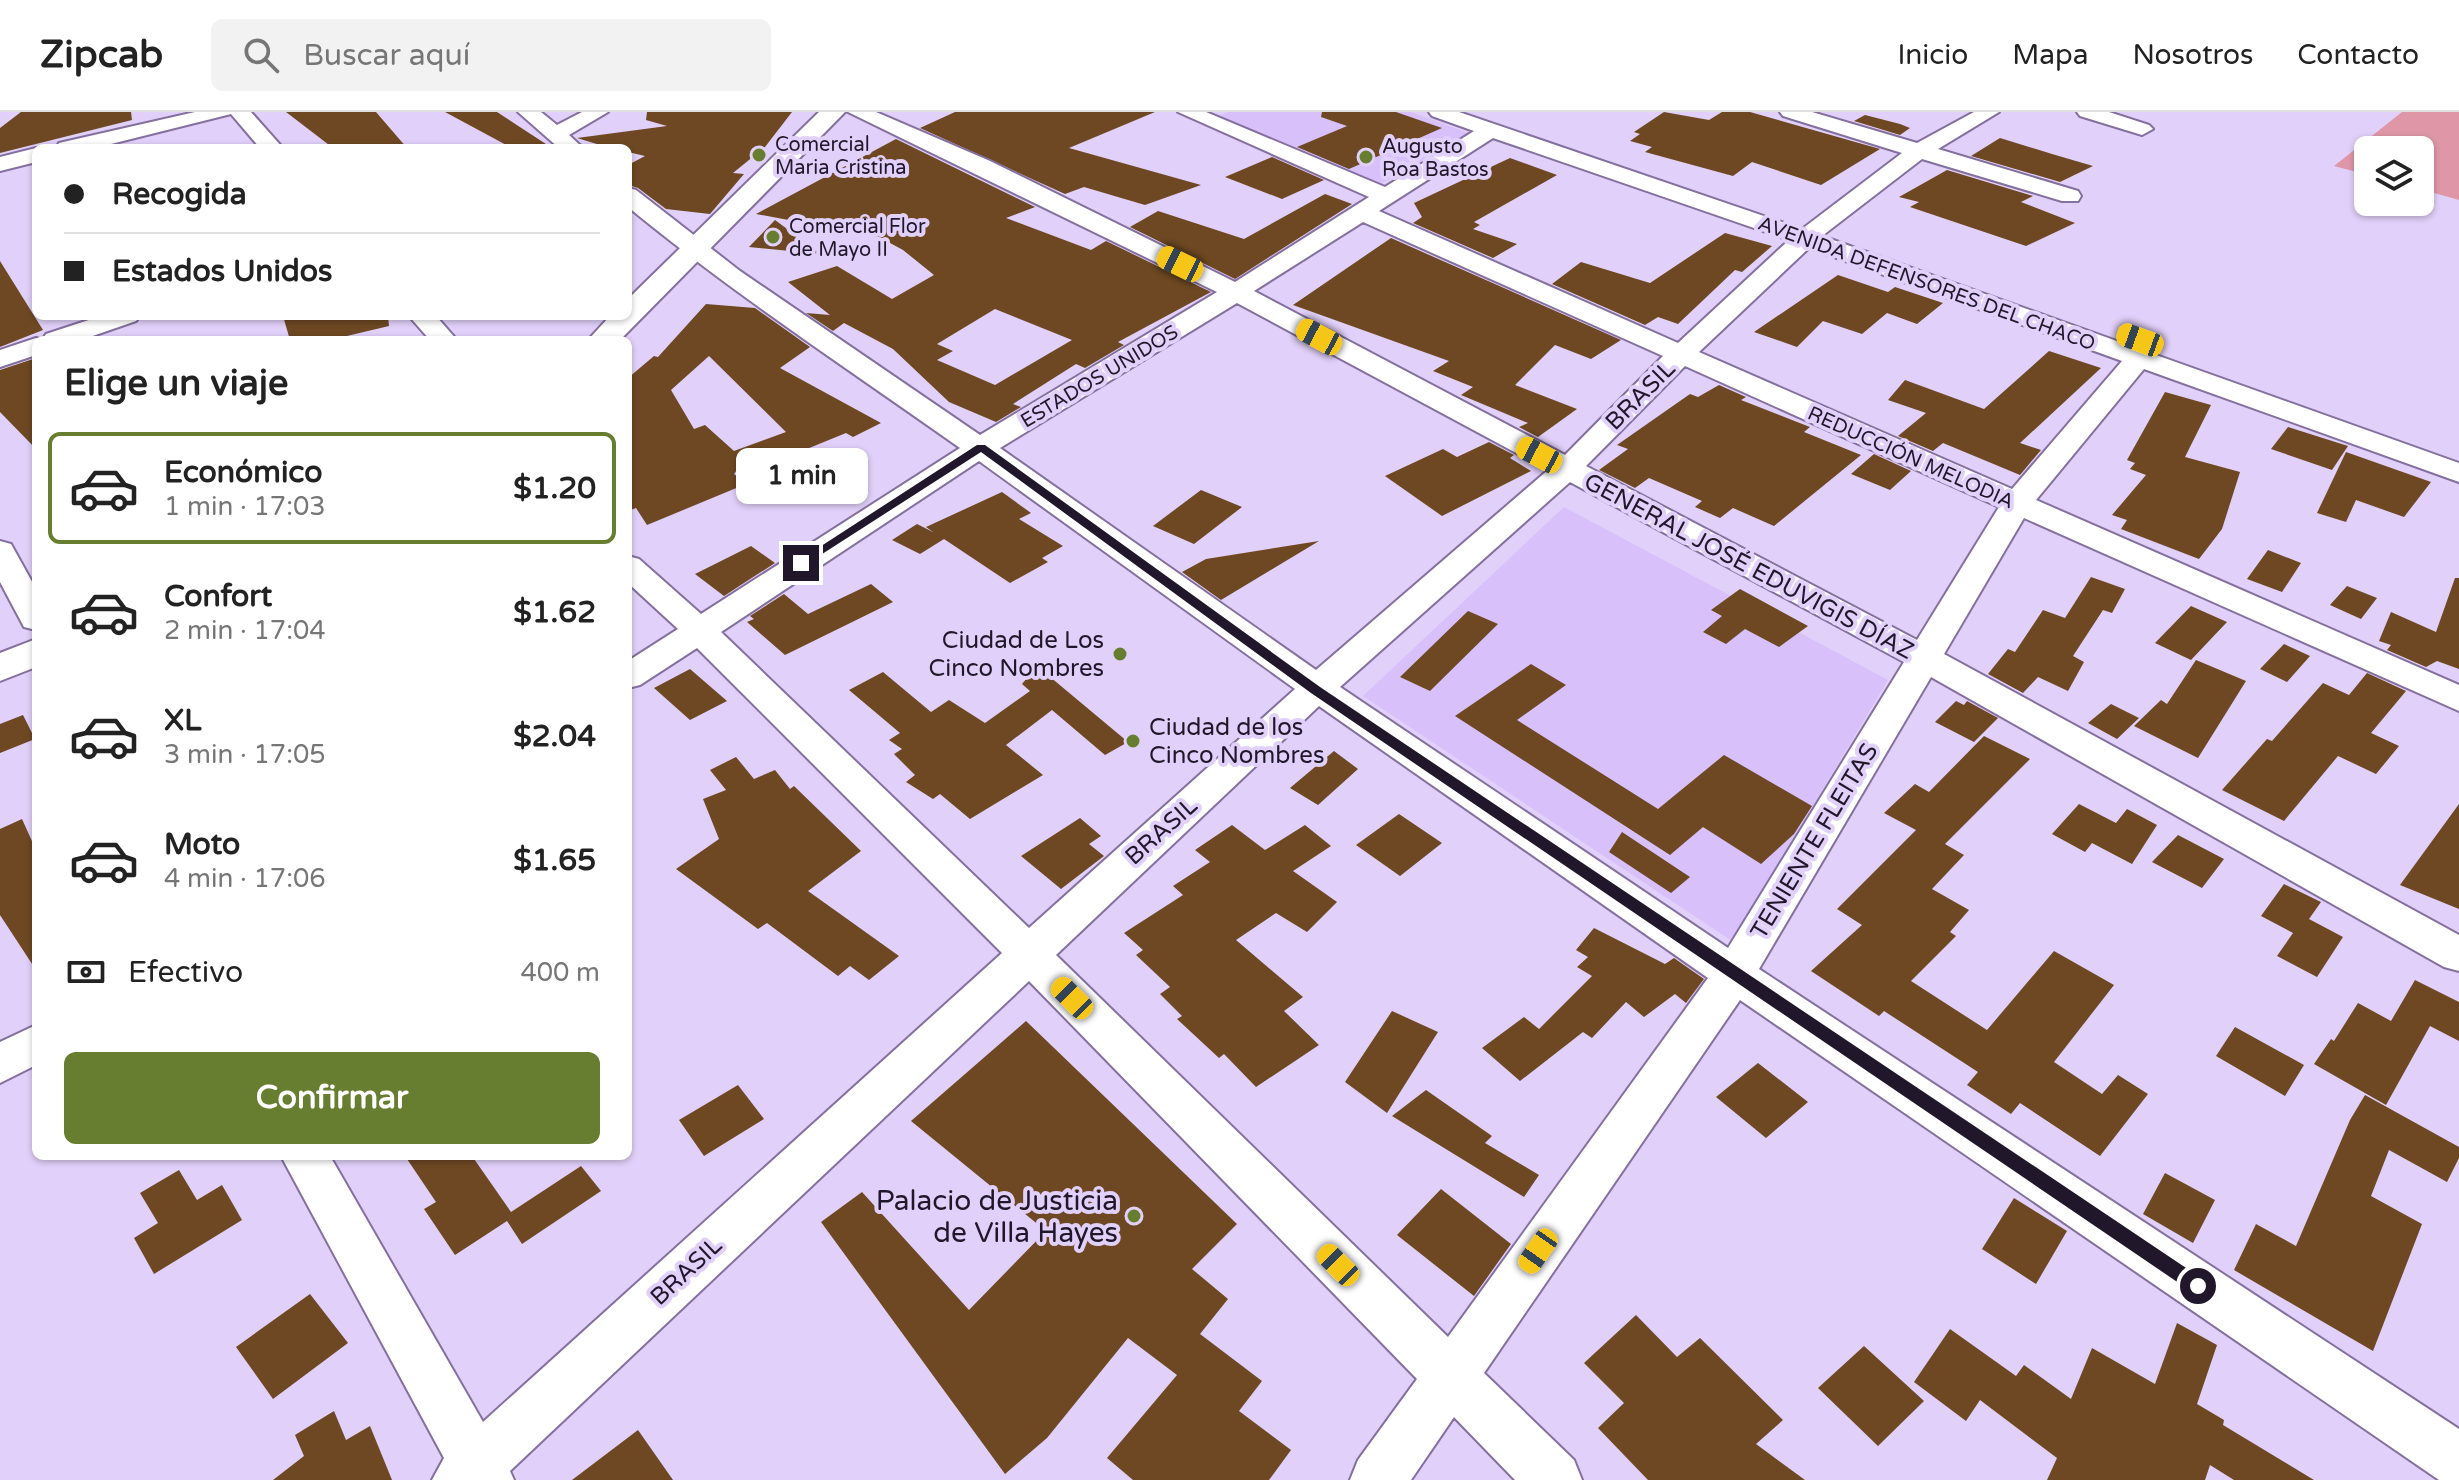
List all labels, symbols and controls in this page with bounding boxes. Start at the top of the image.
search box [211,19,771,91]
text: Zipcab [40,32,163,78]
icon: search [239,33,283,77]
text: Buscar aquí [303,37,470,74]
text: Inicio [1898,38,1968,72]
text: Mapa [2012,38,2088,72]
text: Nosotros [2132,38,2253,72]
text: Contacto [2297,38,2419,72]
place label: Comercial Maria Cristina [775,133,907,180]
place label: Augusto Roa Bastos [1382,135,1489,182]
map controls [2354,136,2434,216]
button: layers [2354,136,2434,216]
marker: Comercial Maria Cristina [750,146,768,164]
marker: Augusto Roa Bastos [1357,148,1375,166]
text: Recogida [112,176,247,213]
street label: AVENIDA DEFENSORES DEL CHACO [1755,212,2098,356]
place label: Comercial Flor de Mayo II [789,215,926,262]
marker: Comercial Flor de Mayo II [764,228,782,246]
car [1153,243,1207,285]
text: Estados Unidos [112,253,332,290]
car [1292,315,1346,359]
street label: ESTADOS UNIDOS [1016,320,1183,433]
car [2113,321,2167,359]
street label: BRASIL [1599,354,1682,436]
text: Elige un viaje [64,362,288,405]
street label: REDUCCIÓN MELODIA [1804,401,2018,514]
car [1512,433,1566,477]
callout: 1 min [735,447,867,503]
icon: car [68,452,140,524]
text: Económico [164,454,322,491]
text: 1 min [767,460,837,491]
street label: GENERAL JOSÉ EDUVIGIS DÍAZ [1579,466,1919,666]
text: $1.20 [513,470,596,507]
text: 1 min · 17:03 [164,491,326,522]
route end [783,545,819,581]
icon: car [68,576,140,648]
text: Confort [164,578,272,615]
text: $1.62 [513,594,596,631]
text: 2 min · 17:04 [164,615,326,646]
place label: Ciudad de Los Cinco Nombres [929,626,1104,683]
marker: Ciudad de Los Cinco Nombres [1111,645,1129,663]
icon: car [68,700,140,772]
text: XL [164,702,201,739]
place label: Ciudad de los Cinco Nombres [1149,713,1324,770]
text: $2.04 [513,718,596,755]
marker: Ciudad de los Cinco Nombres [1124,732,1142,750]
street label: TENIENTE FLEITAS [1745,738,1884,944]
text: 3 min · 17:05 [164,739,326,770]
street label: BRASIL [1119,791,1204,871]
icon: car [68,824,140,896]
text: Moto [164,826,240,863]
text: $1.65 [513,842,596,879]
text: 4 min · 17:06 [164,863,326,894]
icon: cash [64,950,108,994]
text: Efectivo [128,954,243,991]
text: 400 m [520,957,600,988]
car [1047,973,1097,1023]
button: Confirmar [64,1052,600,1144]
place label: Palacio de Justicia de Villa Hayes [876,1184,1118,1250]
marker: Palacio de Justicia de Villa Hayes [1125,1207,1143,1225]
car [1514,1224,1562,1278]
street label: BRASIL [645,1231,728,1312]
car [1313,1240,1363,1290]
route start [2180,1268,2216,1304]

